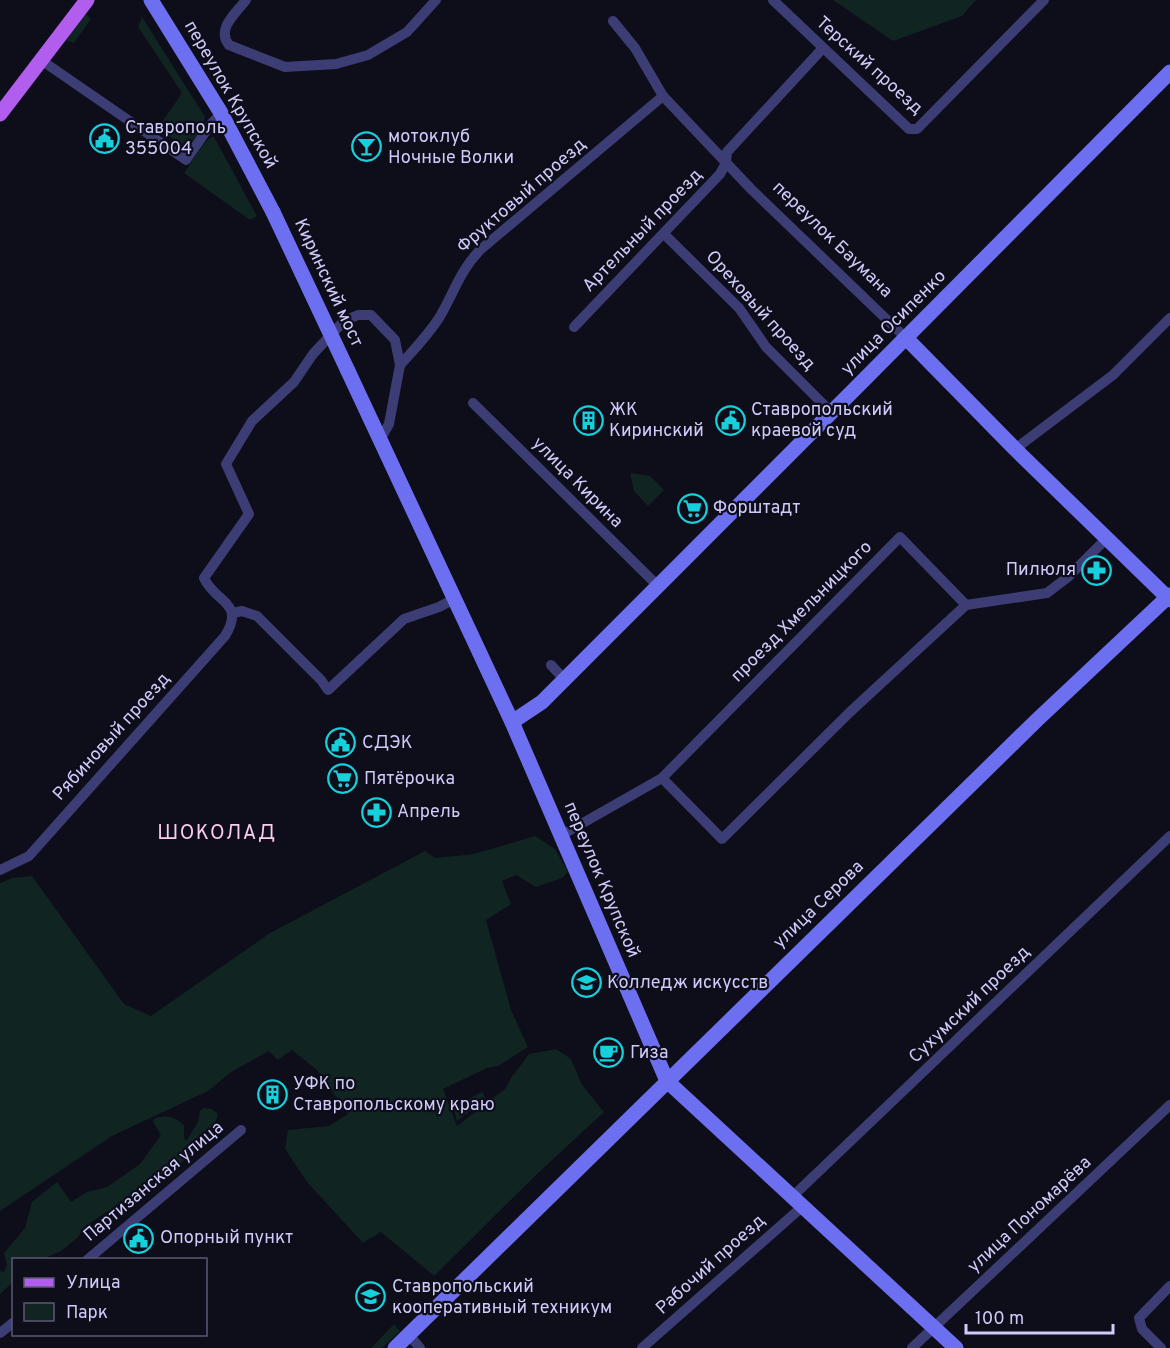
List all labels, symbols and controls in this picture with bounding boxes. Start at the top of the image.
street label: Терский проезд [811,12,927,120]
street label: переулок Крупской [178,17,282,173]
place label: Ставрополь 355004 [125,117,226,161]
public building icon: Ставрополь 355004 [88,122,120,154]
place label: мотоклуб Ночные Волки [388,126,514,170]
bar icon: мотоклуб Ночные Волки [351,131,383,163]
street label: Фруктовый проезд [453,134,591,258]
street label: Артельный проезд [578,164,708,298]
street label: переулок Баумана [767,177,897,303]
street label: Киринский мост [288,215,368,351]
street label: Ореховый проезд [700,246,820,376]
street label: улица Осипенко [836,265,952,381]
place label: ЖК Киринский [609,399,704,443]
place label: Ставропольский краевой суд [751,399,893,443]
building icon: ЖК Киринский [572,404,604,436]
public building icon: Ставропольский краевой суд [714,404,746,436]
street label: улица Кирина [527,433,627,533]
supermarket icon: Форштадт [676,492,708,524]
place label: Форштадт [713,497,800,520]
street label: проезд Хмельницкого [726,536,878,688]
pharmacy icon: Пилюля [1081,554,1113,586]
place label: Пилюля [1006,559,1076,582]
street label: Рябиновый проезд [48,668,176,806]
public building icon: СДЭК [325,727,357,759]
place label: СДЭК [362,732,413,755]
supermarket icon: Пятёрочка [327,763,359,795]
place label: Пятёрочка [364,768,455,791]
pharmacy icon: Апрель [360,796,392,828]
street label: переулок Крупской [558,798,644,962]
place label: Апрель [397,801,460,824]
district label: ШОКОЛАД [157,821,277,847]
street label: улица Серова [769,856,869,954]
street label: Сухумский проезд [904,941,1036,1069]
school or university icon: Колледж искусств [570,967,602,999]
place label: Колледж искусств [607,972,768,995]
cafe icon: Гиза [593,1037,625,1069]
place label: Гиза [630,1042,668,1065]
place label: УФК по Ставропольскому краю [293,1073,495,1117]
building icon: УФК по Ставропольскому краю [256,1078,288,1110]
street label: Партизанская улица [79,1117,229,1247]
street label: улица Пономарёва [963,1152,1097,1278]
street label: Рабочий проезд [652,1210,770,1320]
public building icon: Опорный пункт [123,1222,155,1254]
place label: Опорный пункт [160,1227,293,1250]
legend [12,1258,207,1336]
text: Улица [66,1272,120,1295]
place label: Ставропольский кооперативный техникум [392,1276,612,1320]
school or university icon: Ставропольский кооперативный техникум [355,1281,387,1313]
scale bar [966,1297,1113,1335]
text: Парк [66,1302,108,1325]
text: 100 m [975,1308,1024,1331]

